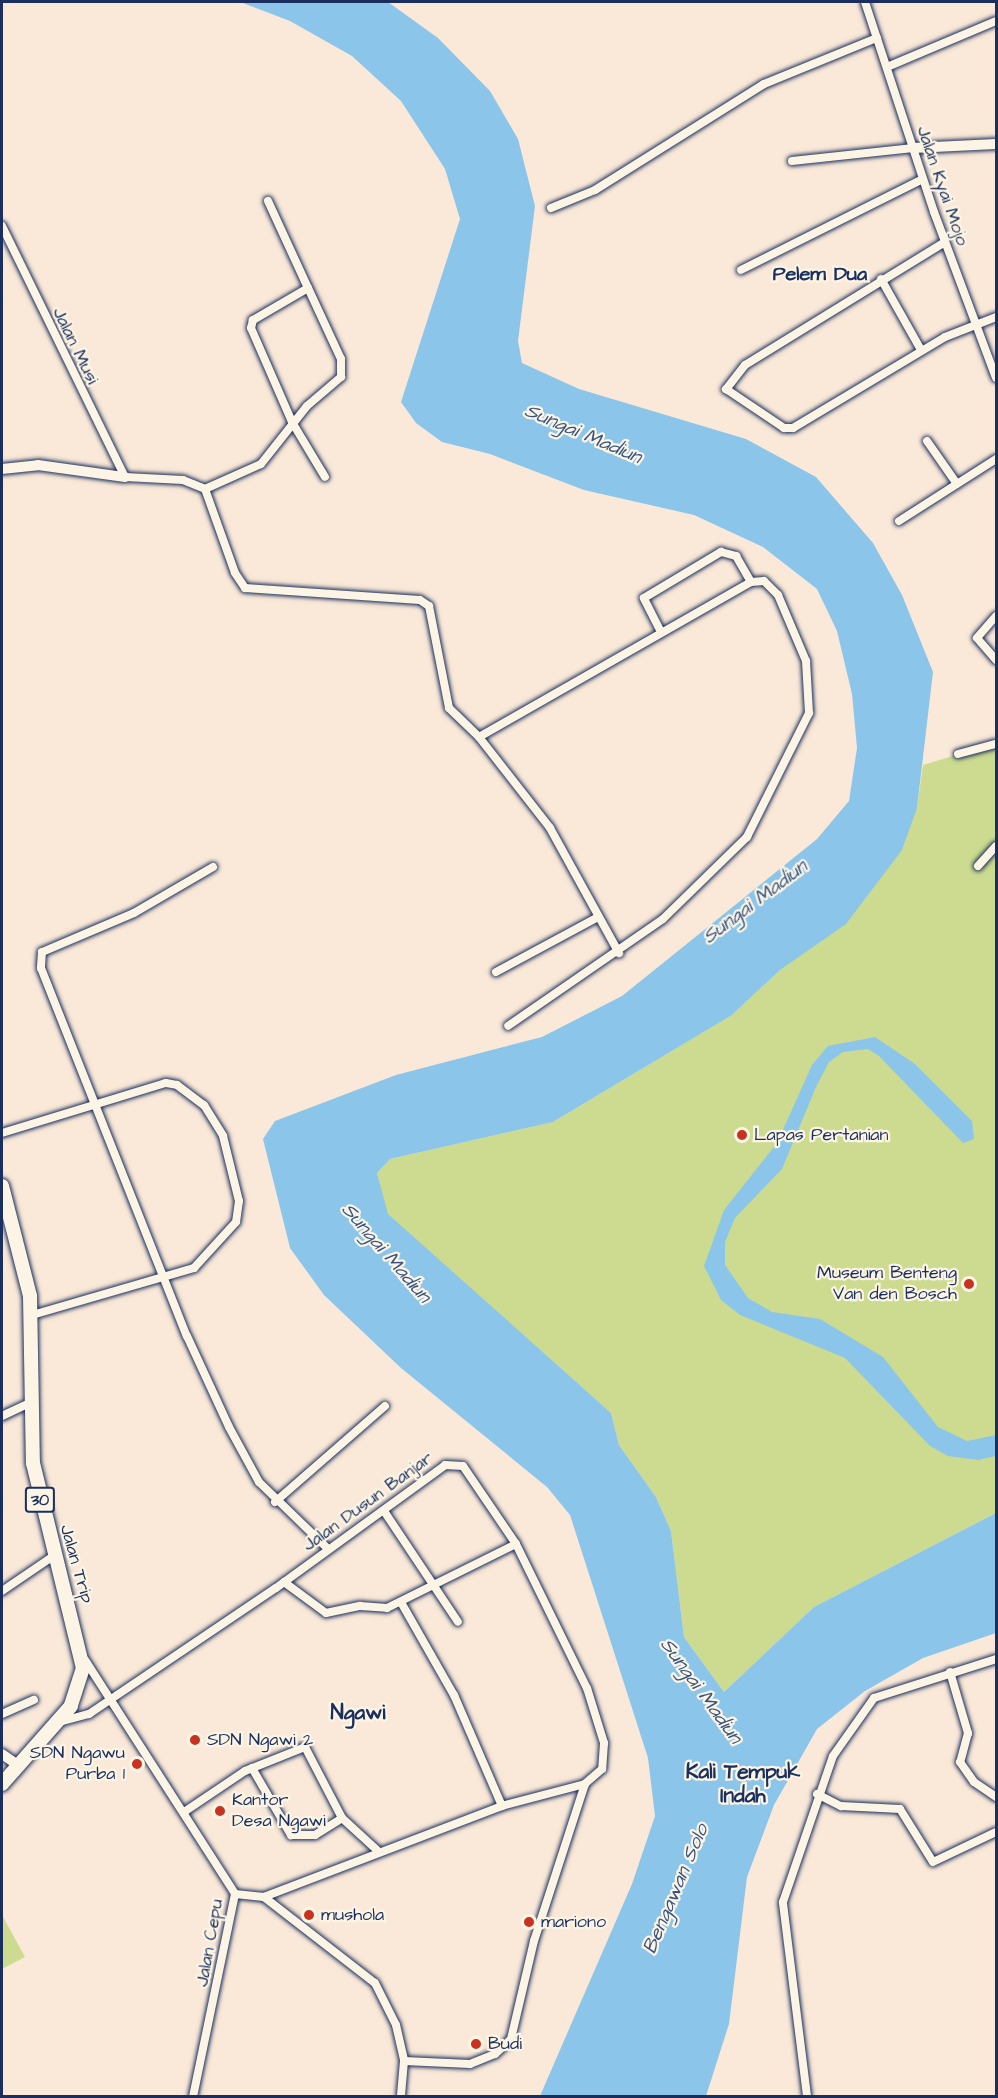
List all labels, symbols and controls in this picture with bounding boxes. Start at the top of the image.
street label: Jalan Kyai Mojo [911,123,973,249]
district label: Pelem Dua [773,262,867,286]
street label: Jalan Musi [47,304,103,388]
water label: Sungai Madiun [521,399,645,469]
water label: Sungai Madiun [698,855,812,949]
place label: Lapas Pertanian [754,1124,889,1146]
marker: Lapas Pertanian [735,1128,749,1142]
water label: Sungai Madiun [336,1198,436,1308]
place label: Museum Benteng Van den Bosch [817,1263,957,1306]
marker: Museum Benteng Van den Bosch [962,1277,976,1291]
street label: Jalan Dusun Banjar [299,1448,437,1556]
road number: 30 [24,1487,57,1513]
street label: Jalan Trip [54,1522,98,1606]
water label: Sungai Madiun [655,1634,747,1748]
district label: Ngawi [331,1700,385,1726]
place label: SDN Ngawi 2 [207,1729,313,1751]
marker: SDN Ngawi 2 [188,1733,202,1747]
place label: SDN Ngawu Purba 1 [30,1743,125,1786]
marker: SDN Ngawu Purba 1 [130,1757,144,1771]
district label: Kali Tempuk Indah [686,1759,800,1809]
place label: Kantor Desa Ngawi [232,1790,326,1832]
marker: Kantor Desa Ngawi [213,1804,227,1818]
water label: Bengawan Solo [638,1821,714,1957]
street label: Jalan Cepu [192,1898,228,1988]
place label: mushola [321,1904,384,1926]
marker: mushola [302,1908,316,1922]
place label: mariono [541,1911,606,1933]
marker: mariono [522,1915,536,1929]
place label: Budi [488,2033,522,2055]
marker: Budi [469,2037,483,2051]

